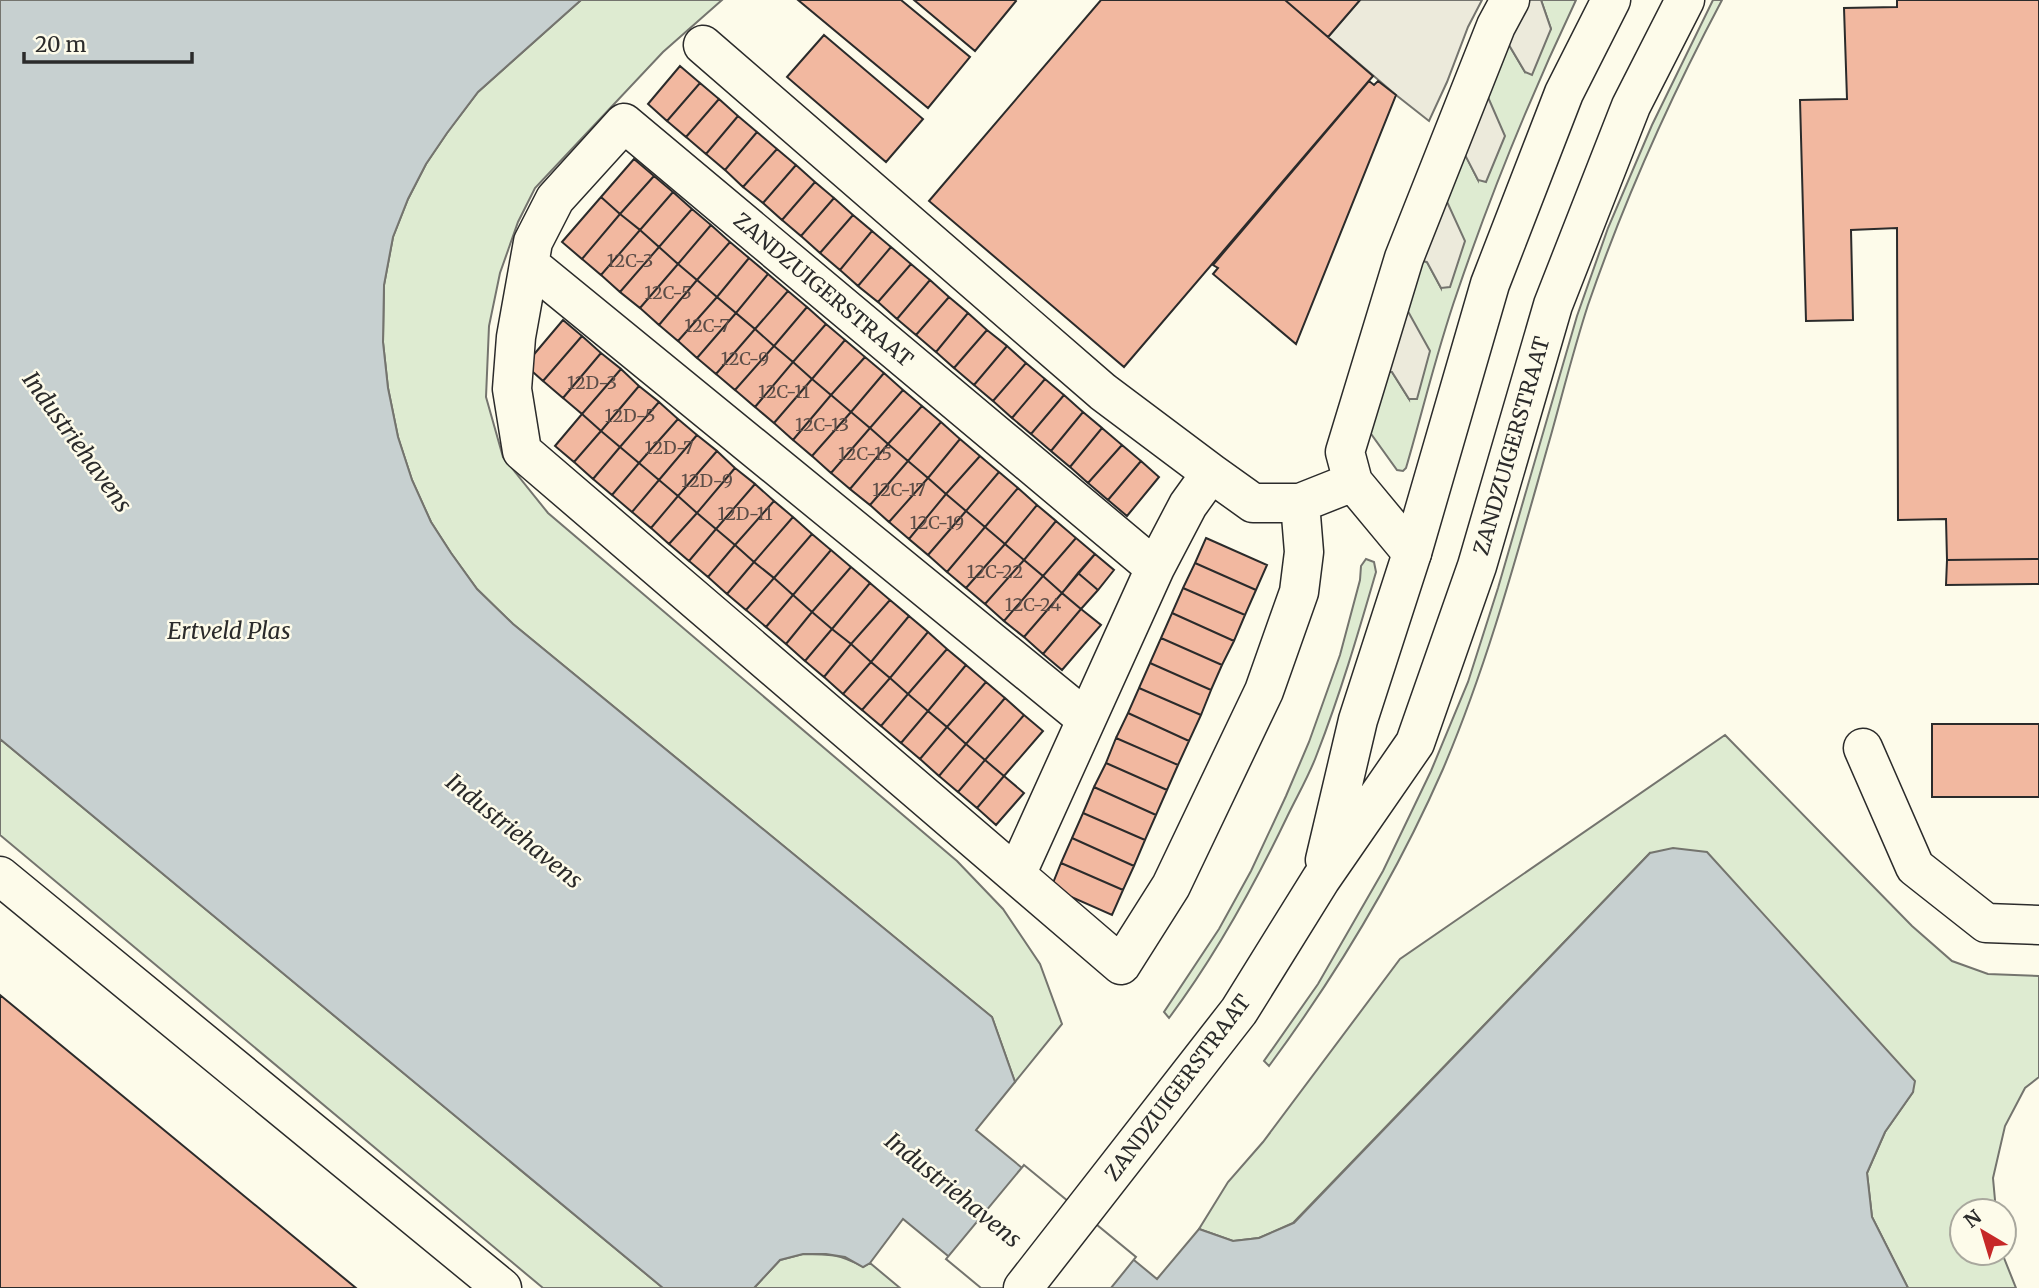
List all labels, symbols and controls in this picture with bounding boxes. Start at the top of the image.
scale bar [24,21,192,65]
text: 20 m [35,31,87,58]
street label: ZANDZUIGERSTRAAT [728,207,919,373]
house number: 12C-3 [607,249,653,272]
house number: 12C-5 [644,281,692,304]
house number: 12C-7 [684,314,730,337]
street label: ZANDZUIGERSTRAAT [1467,333,1556,558]
house number: 12C-9 [721,347,769,370]
water label: Industriehavens [17,366,138,518]
house number: 12D-3 [567,371,617,394]
house number: 12C-11 [758,380,810,403]
house number: 12D-5 [604,404,656,427]
house number: 12C-13 [795,413,849,436]
house number: 12D-7 [645,436,693,459]
house number: 12C-15 [838,442,892,465]
house number: 12D-9 [681,469,733,492]
house number: 12C-17 [872,478,926,501]
house number: 12D-11 [717,502,773,525]
house number: 12C-19 [910,511,964,534]
house number: 12C-22 [967,560,1023,583]
house number: 12C-24 [1005,593,1061,616]
water label: Ertveld Plas [167,616,291,645]
water label: Industriehavens [440,767,588,894]
street label: ZANDZUIGERSTRAAT [1099,989,1257,1186]
water label: Industriehavens [879,1126,1027,1253]
north arrow [1948,1197,2018,1267]
text: N [1959,1205,1986,1233]

